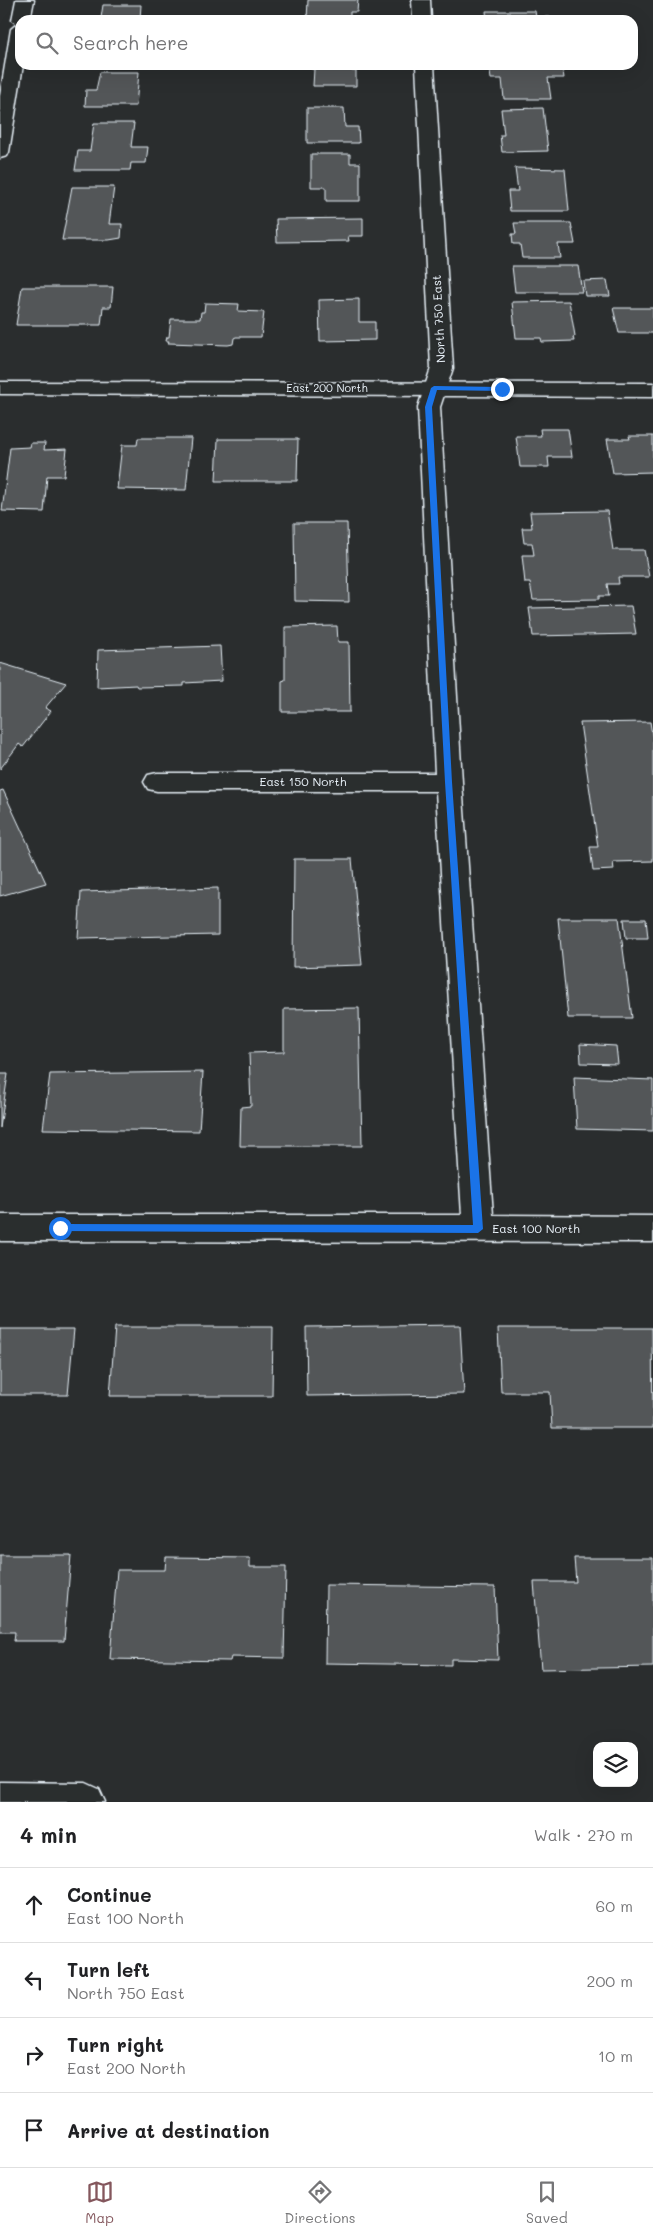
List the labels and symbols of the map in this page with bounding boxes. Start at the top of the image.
street label: North 750 East [428,275,448,364]
route end [491,378,514,401]
street label: East 200 North [286,380,368,395]
street label: East 150 North [260,773,347,789]
route start [49,1217,72,1240]
street label: East 100 North [492,1220,580,1236]

